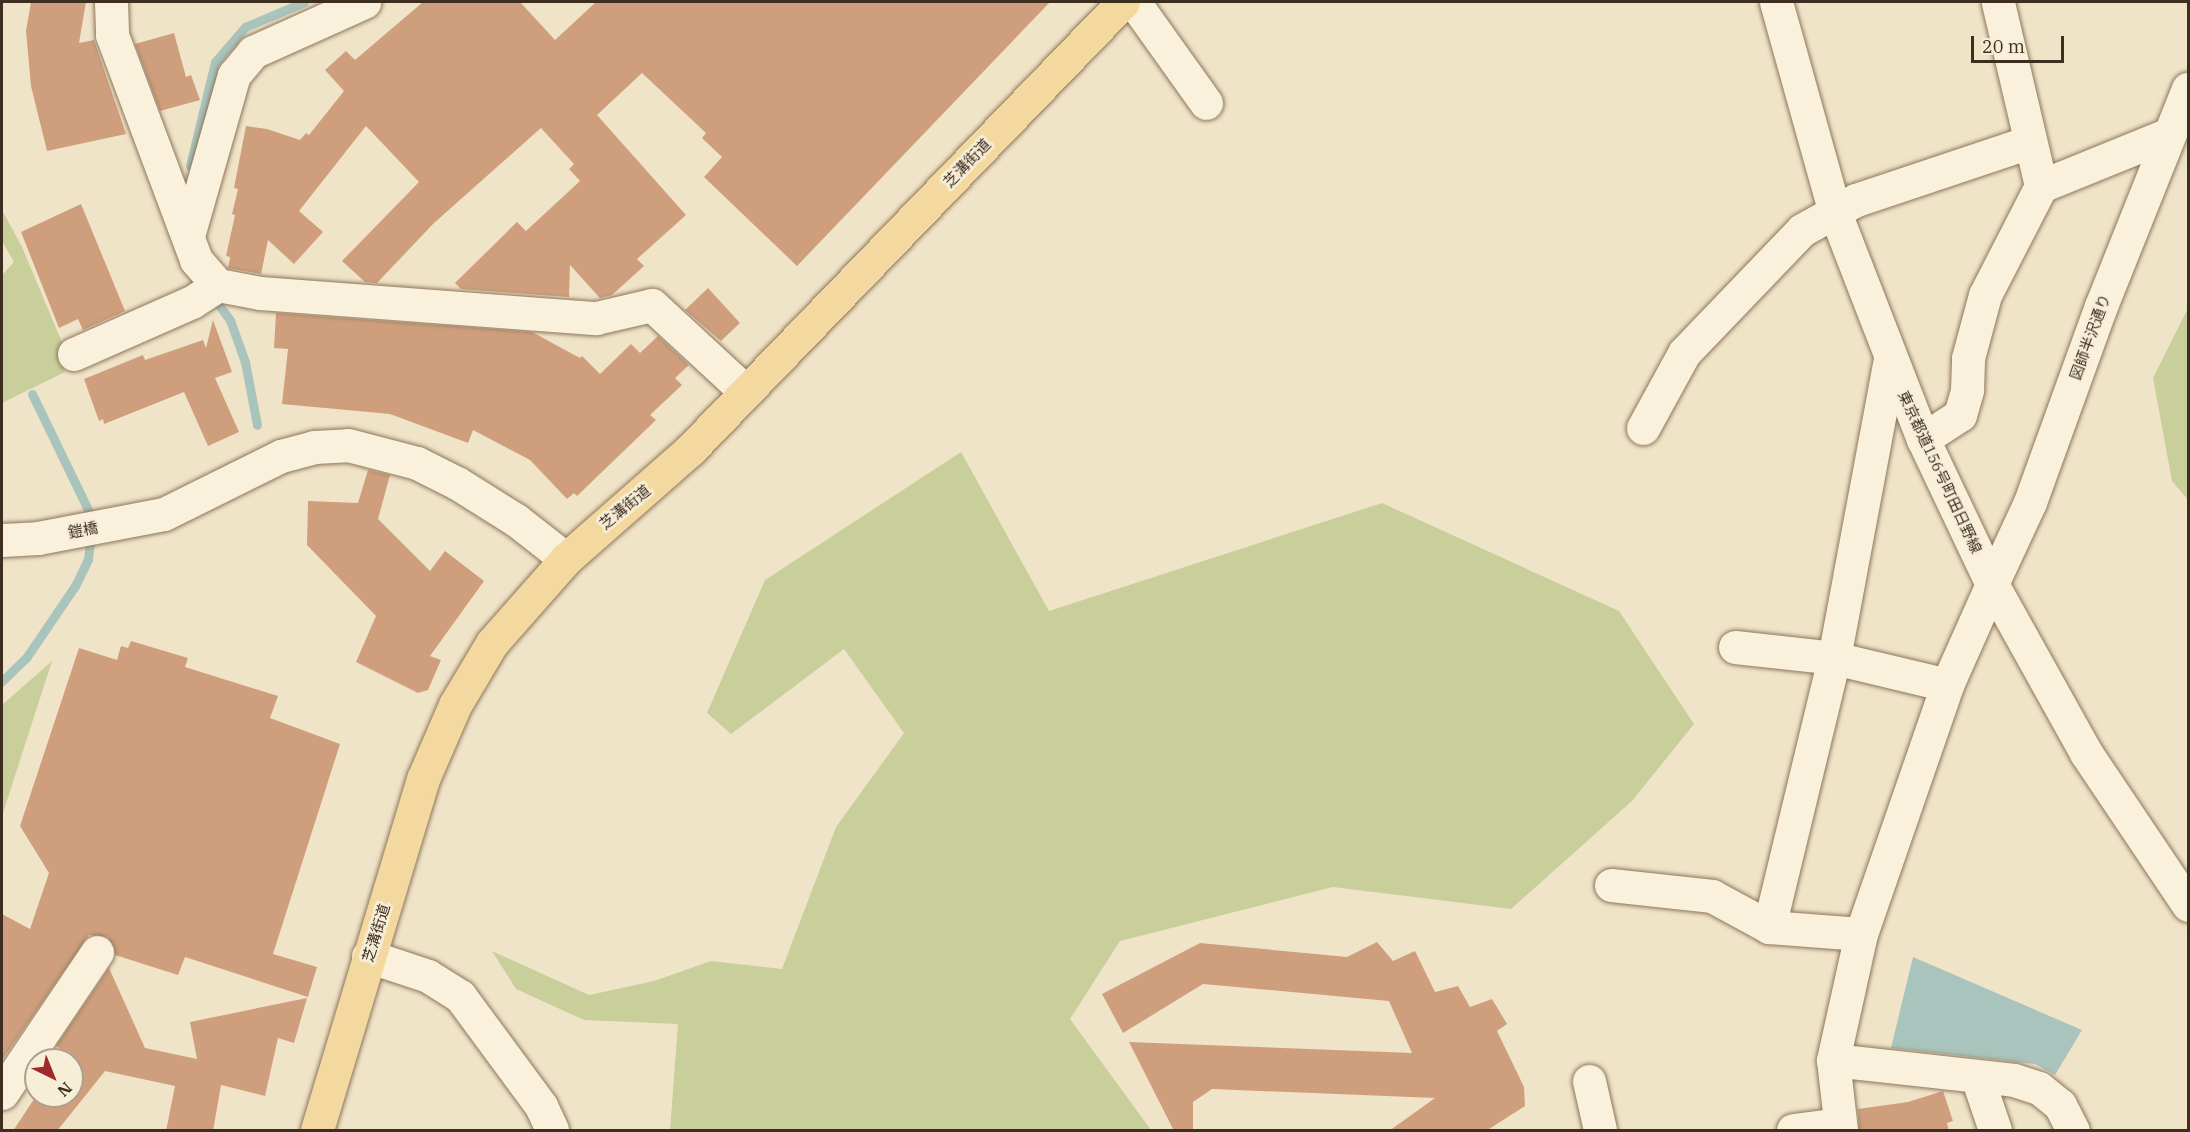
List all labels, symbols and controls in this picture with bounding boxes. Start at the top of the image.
scale bar [1974,24,2067,62]
text: 20 m [1982,35,2025,58]
street label: 芝溝街道 [940,135,994,191]
street label: 図師半沢通り [2066,292,2114,382]
street label: 東京都道156号町田日野線 [1894,388,1986,556]
street label: 芝溝街道 [596,481,654,533]
street label: 鎧橋 [67,518,99,542]
street label: 芝溝街道 [359,902,393,964]
north arrow [24,1048,84,1108]
text: N [53,1078,76,1101]

